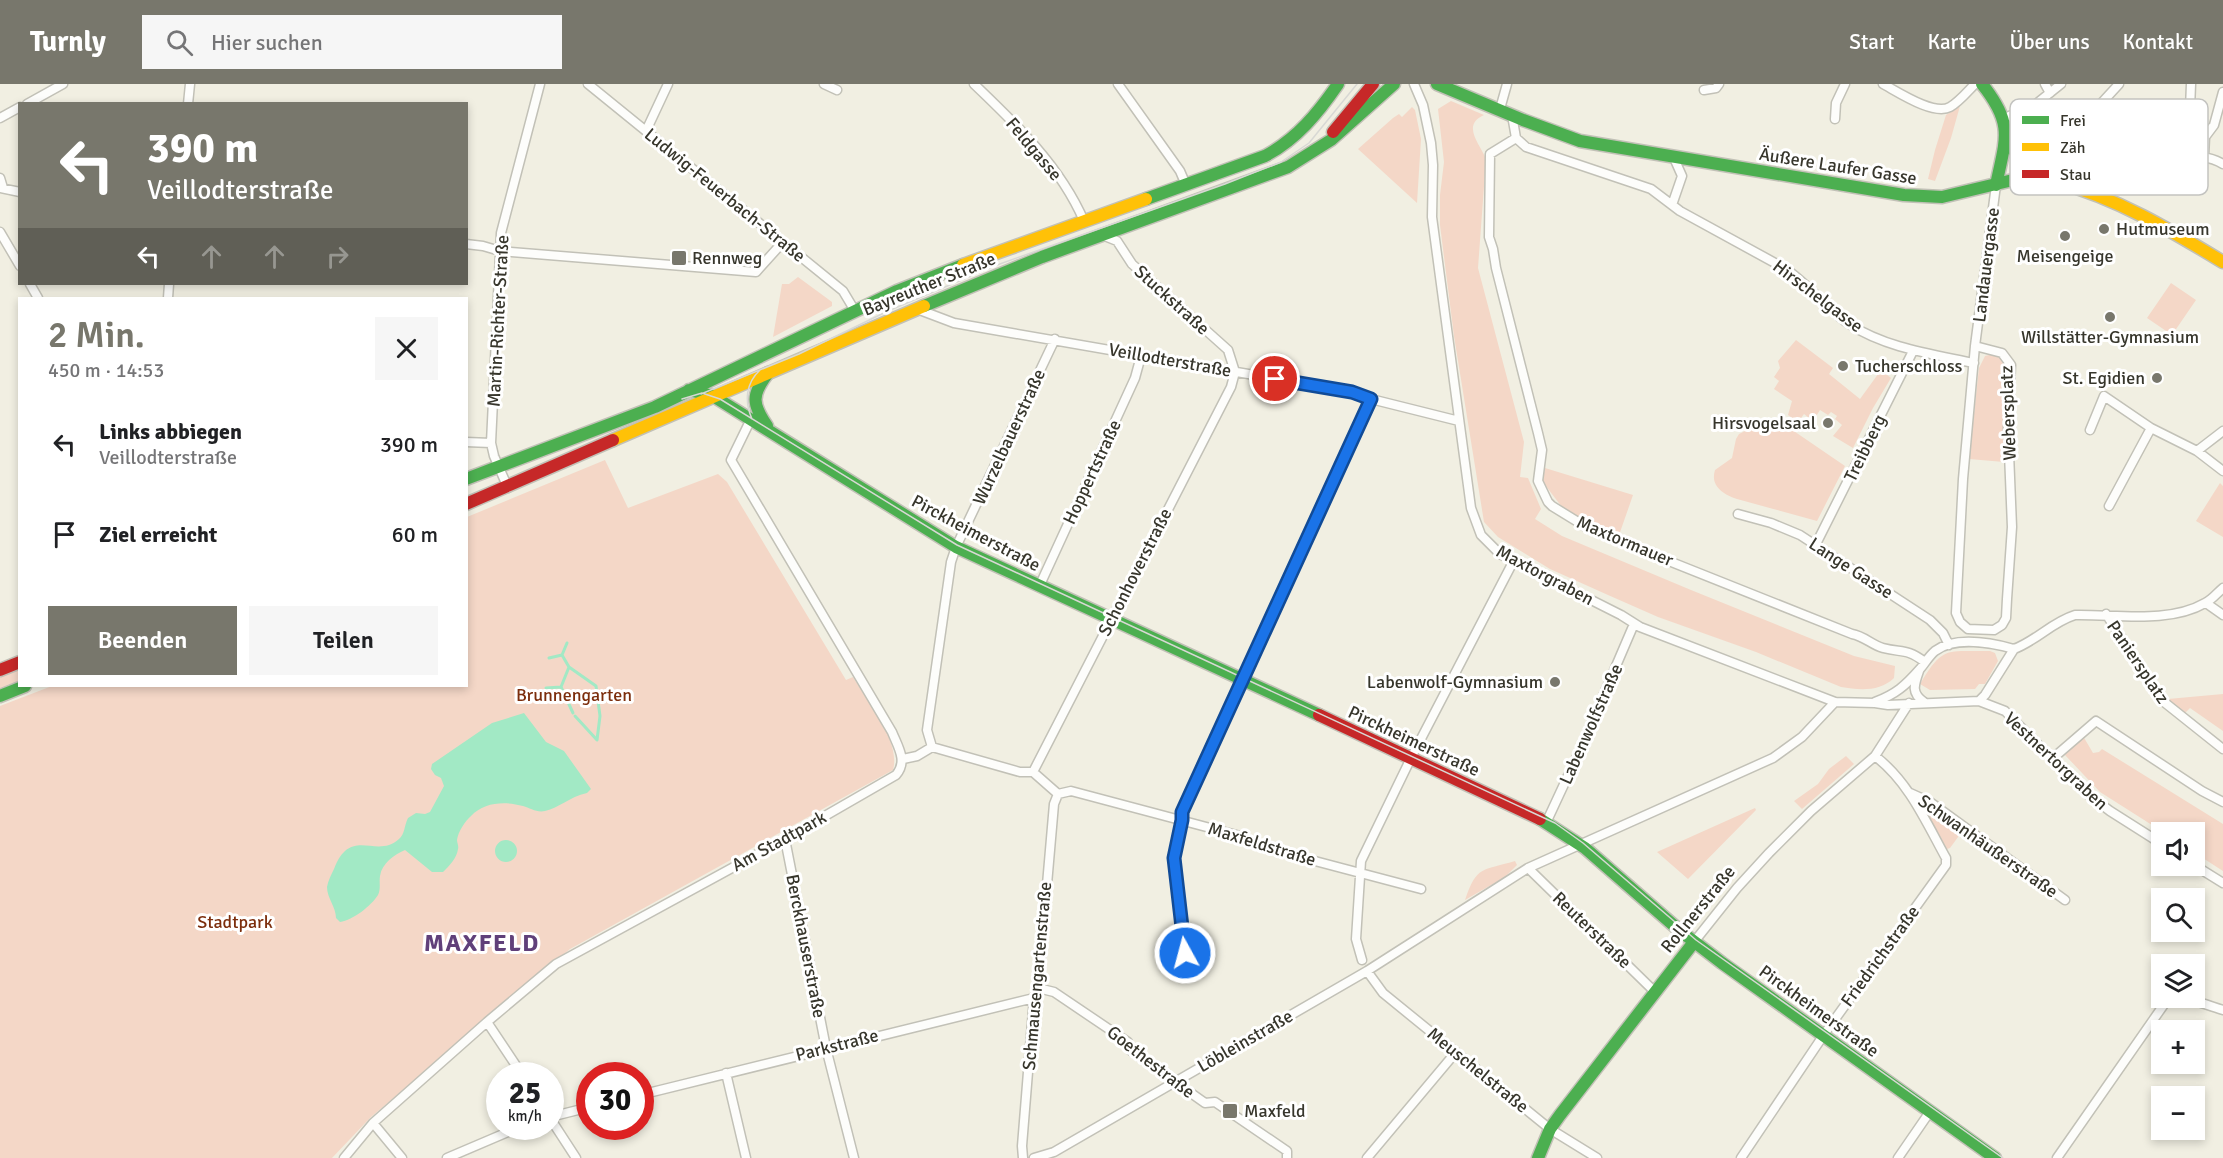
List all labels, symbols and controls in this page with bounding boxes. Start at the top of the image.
search box [142,15,562,69]
text: Turnly [30,25,106,59]
icon: search [163,26,196,59]
text: Hier suchen [211,29,323,56]
text: Start [1849,29,1894,55]
text: Karte [1927,29,1976,55]
text: Über uns [2009,29,2090,55]
text: Kontakt [2123,29,2193,55]
legend [2010,99,2208,195]
text: Frei [2060,111,2086,131]
street label: Feldgasse [1001,113,1067,185]
text: 390 m [147,123,258,174]
street label: Ludwig-Feuerbach-Straße [640,123,810,267]
icon: left [48,126,126,204]
text: Zäh [2060,138,2086,158]
street label: Äußere Laufer Gasse [1758,143,1918,189]
text: Stau [2060,165,2091,185]
text: Veillodterstraße [147,174,333,207]
street label: Landauergasse [1968,206,2004,324]
place label: Hutmuseum [2116,218,2210,240]
marker: Hutmuseum [2097,222,2111,236]
marker: Meisengeige [2058,229,2072,243]
street label: Martin-Richter-Straße [483,234,513,408]
icon: left [132,240,165,273]
icon: ahead [195,240,228,273]
icon: ahead [258,240,291,273]
icon: right [321,240,354,273]
place label: Meisengeige [2016,245,2114,267]
place label: Rennweg [692,247,762,269]
street label: Bayreuther Straße [859,247,999,321]
marker: Rennweg [670,249,688,267]
street label: Hirschelgasse [1768,255,1868,337]
street label: Stuckstraße [1130,260,1214,340]
marker: Willstätter-Gymnasium [2103,310,2117,324]
text: 2 Min. [48,313,145,358]
button: close [375,317,438,380]
place label: Willstätter-Gymnasium [2021,326,2199,348]
street label: Veillodterstraße [1107,338,1233,382]
pin [1249,353,1300,404]
place label: Tucherschloss [1855,355,1963,377]
text: 450 m · 14:53 [48,358,164,383]
marker: Tucherschloss [1836,359,1850,373]
icon: arrive [1258,362,1291,395]
street label: Webersplatz [1995,365,2021,461]
street label: Wurzelbauerstraße [968,366,1050,508]
place label: St. Egidien [2063,367,2145,389]
marker: St. Egidien [2150,371,2164,385]
street label: Treibberg [1839,411,1891,485]
place label: Hirsvogelsaal [1712,412,1816,434]
street label: Hoppertstraße [1058,416,1126,528]
marker: Hirsvogelsaal [1821,416,1835,430]
text: Links abbiegen [99,418,242,445]
icon: left [48,428,81,461]
text: 390 m [380,431,438,458]
text: Veillodterstraße [99,445,237,470]
street label: Pirckheimerstraße [908,490,1044,576]
street label: Schonhoverstraße [1093,505,1177,639]
street label: Maxtormauer [1573,511,1677,571]
icon: arrive [48,518,81,551]
text: Ziel erreicht [99,521,217,548]
text: 60 m [392,521,438,548]
street label: Lange Gasse [1805,533,1897,603]
street label: Maxtorgraben [1492,540,1598,610]
button: Beenden [48,606,237,675]
button: Teilen [249,606,438,675]
street label: Paniersplatz [2102,616,2174,708]
street label: Labenwolfstraße [1555,660,1627,788]
place label: Labenwolf-Gymnasium [1367,671,1543,693]
marker: Labenwolf-Gymnasium [1548,675,1562,689]
park label: Brunnengarten [516,684,632,706]
street label: Pirckheimerstraße [1345,701,1483,781]
street label: Vestnertorgraben [2000,707,2112,815]
street label: Schwanhäußerstraße [1914,790,2062,902]
street label: Am Stadtpark [728,806,830,876]
street label: Maxfeldstraße [1205,817,1319,871]
map controls [2151,822,2205,1140]
button: sound [2151,822,2205,876]
street label: Rollnerstraße [1656,861,1740,957]
street label: Berckhauserstraße [781,872,831,1020]
street label: Schmausengartenstraße [1018,881,1056,1071]
street label: Reuterstraße [1548,887,1636,973]
button: search [2151,888,2205,942]
street label: Friedrichstraße [1836,901,1924,1011]
park label: Stadtpark [197,911,273,933]
position arrow [1153,921,1217,985]
district label: MAXFELD [424,928,540,958]
button: layers [2151,954,2205,1008]
street label: Pirckheimerstraße [1755,960,1883,1062]
street label: Löbleinstraße [1193,1005,1297,1077]
button: + [2151,1020,2205,1074]
street label: Goethestraße [1103,1021,1199,1103]
street label: Meuschelstraße [1423,1022,1533,1118]
street label: Parkstraße [793,1024,881,1066]
speed limit sign: 30 [576,1062,654,1140]
text: 25 [509,1075,541,1112]
button: − [2151,1086,2205,1140]
place label: Maxfeld [1244,1100,1306,1122]
marker: Maxfeld [1221,1102,1239,1120]
text: km/h [508,1107,542,1125]

